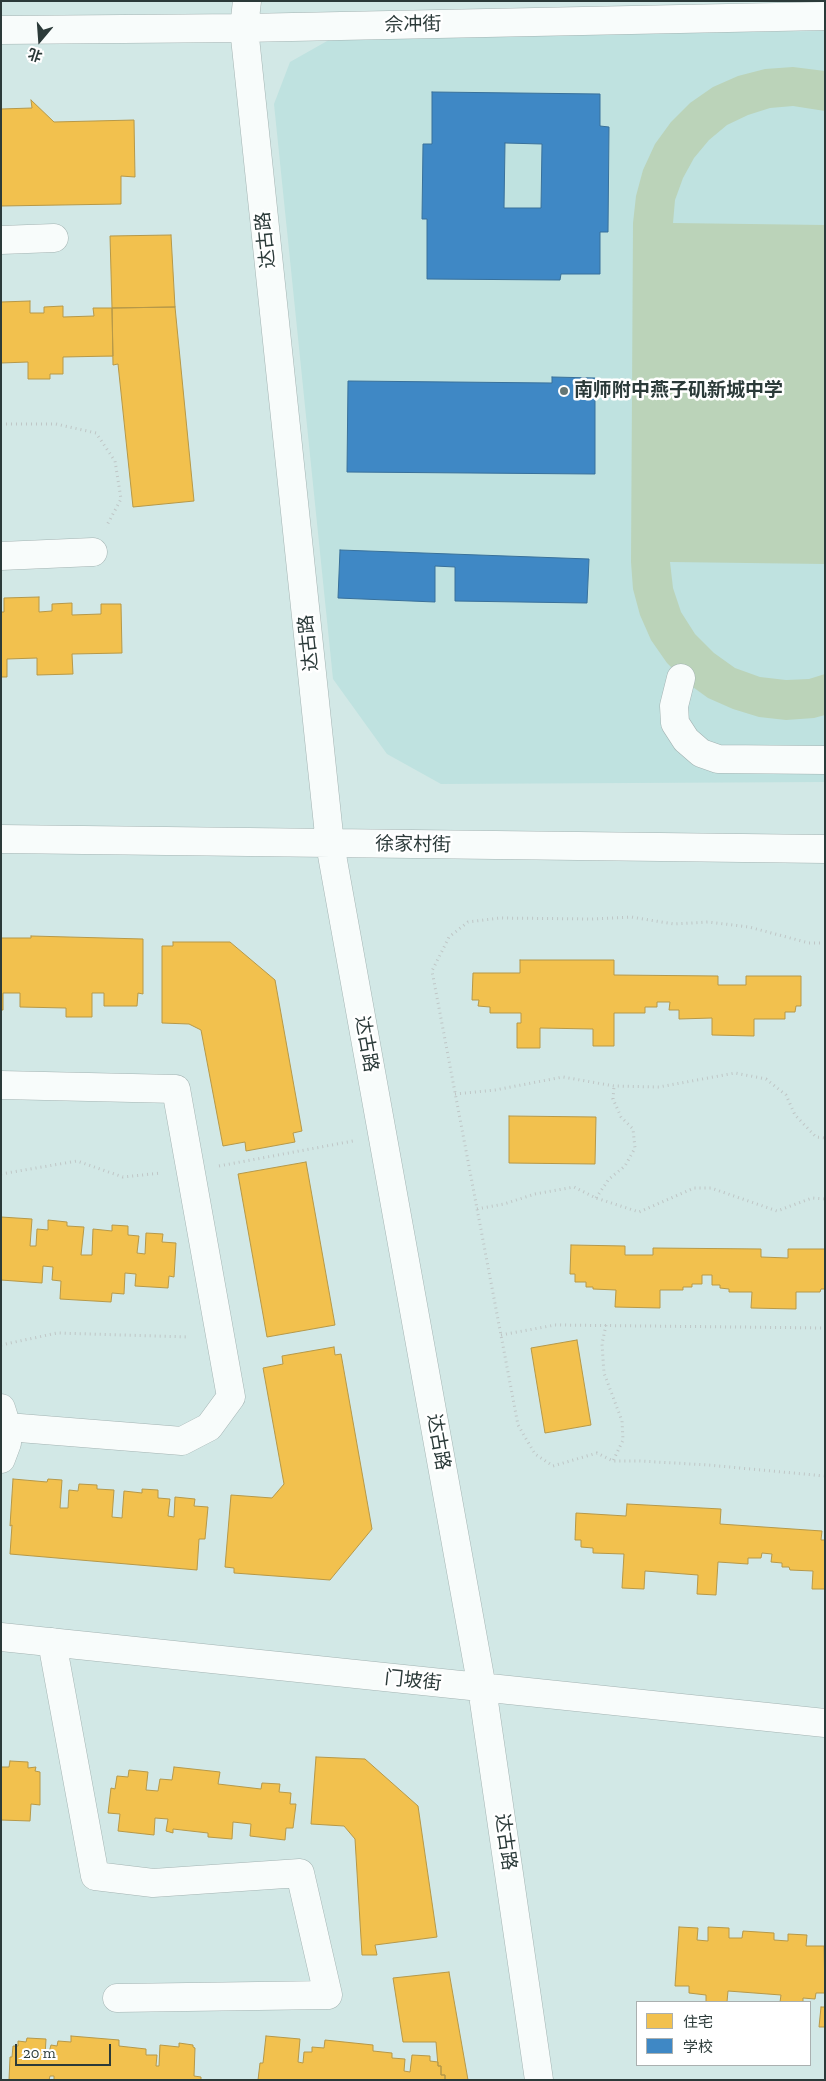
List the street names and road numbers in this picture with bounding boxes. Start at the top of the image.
street label: 佘冲街 [384,13,442,37]
street label: 达古路 [252,210,280,270]
street label: 达古路 [295,613,323,673]
street label: 徐家村街 [375,833,451,857]
street label: 达古路 [350,1014,382,1074]
street label: 达古路 [422,1412,454,1472]
street label: 门坡街 [383,1667,443,1695]
street label: 达古路 [490,1812,520,1872]

